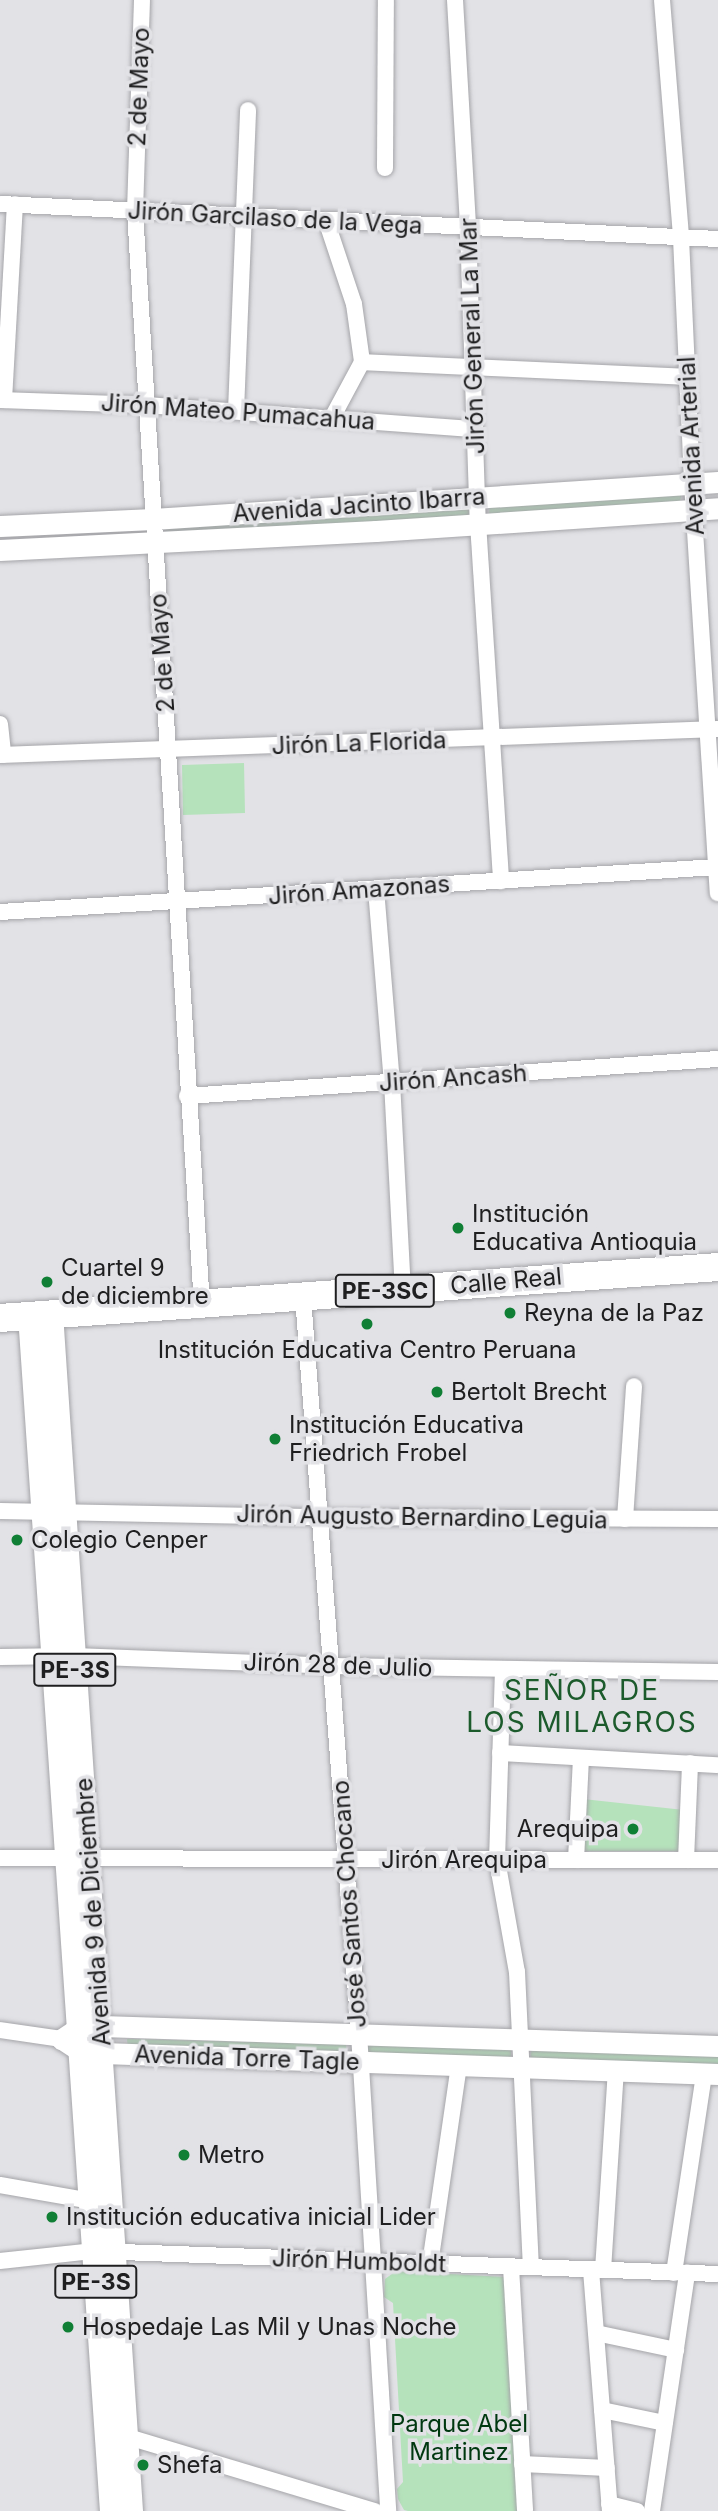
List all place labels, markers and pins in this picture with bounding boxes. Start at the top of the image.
place label: Institución Educativa Antioquia [472,1200,697,1256]
marker: Institución Educativa Antioquia [450,1220,466,1236]
place label: Cuartel 9 de diciembre [61,1254,209,1310]
marker: Cuartel 9 de diciembre [39,1274,55,1290]
place label: Reyna de la Paz [524,1299,704,1327]
marker: Reyna de la Paz [502,1305,518,1321]
marker: Institución Educativa Centro Peruana [359,1316,375,1332]
place label: Institución Educativa Centro Peruana [158,1336,576,1364]
place label: Bertolt Brecht [451,1378,607,1406]
marker: Bertolt Brecht [429,1384,445,1400]
place label: Institución Educativa Friedrich Frobel [289,1411,524,1467]
marker: Institución Educativa Friedrich Frobel [267,1431,283,1447]
place label: Colegio Cenper [31,1526,208,1554]
marker: Colegio Cenper [9,1532,25,1548]
place label: Arequipa [517,1815,619,1843]
marker: Arequipa [625,1821,641,1837]
place label: Metro [198,2141,265,2169]
marker: Metro [176,2147,192,2163]
place label: Institución educativa inicial Lider [66,2203,436,2231]
marker: Institución educativa inicial Lider [44,2209,60,2225]
place label: Hospedaje Las Mil y Unas Noche [82,2313,456,2341]
marker: Hospedaje Las Mil y Unas Noche [60,2319,76,2335]
place label: Shefa [157,2451,223,2479]
marker: Shefa [135,2457,151,2473]

